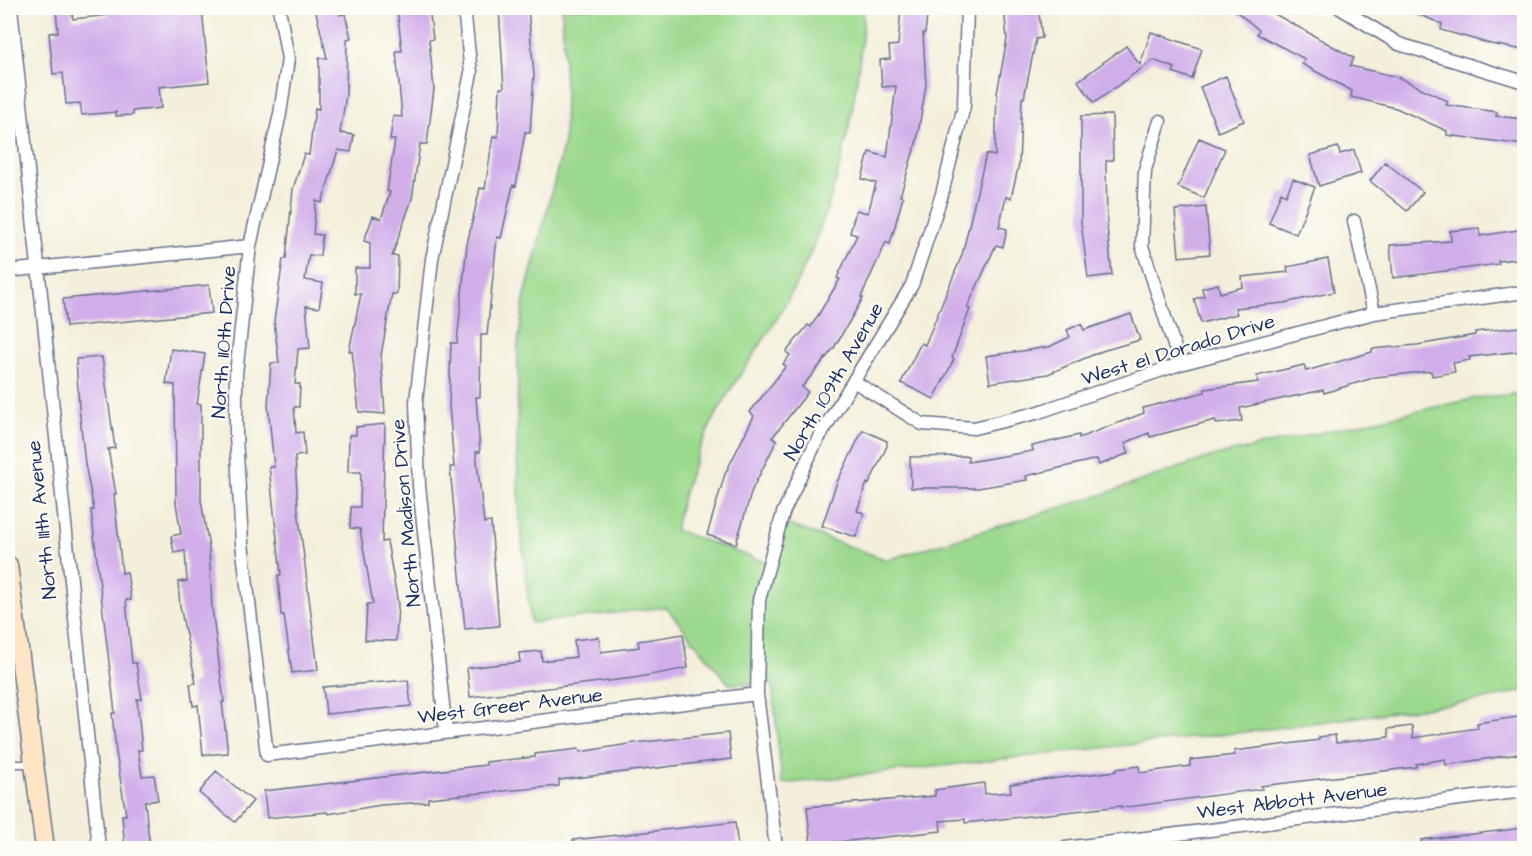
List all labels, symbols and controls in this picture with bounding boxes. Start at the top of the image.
street label: North 110th Drive [205,265,243,419]
street label: North 109th Avenue [777,297,891,466]
street label: West el Dorado Drive [1078,307,1279,393]
street label: North Madison Drive [384,418,428,608]
street label: North 111th Avenue [20,439,64,601]
street label: West Greer Avenue [416,681,604,731]
street label: West Abbott Avenue [1195,775,1389,827]

